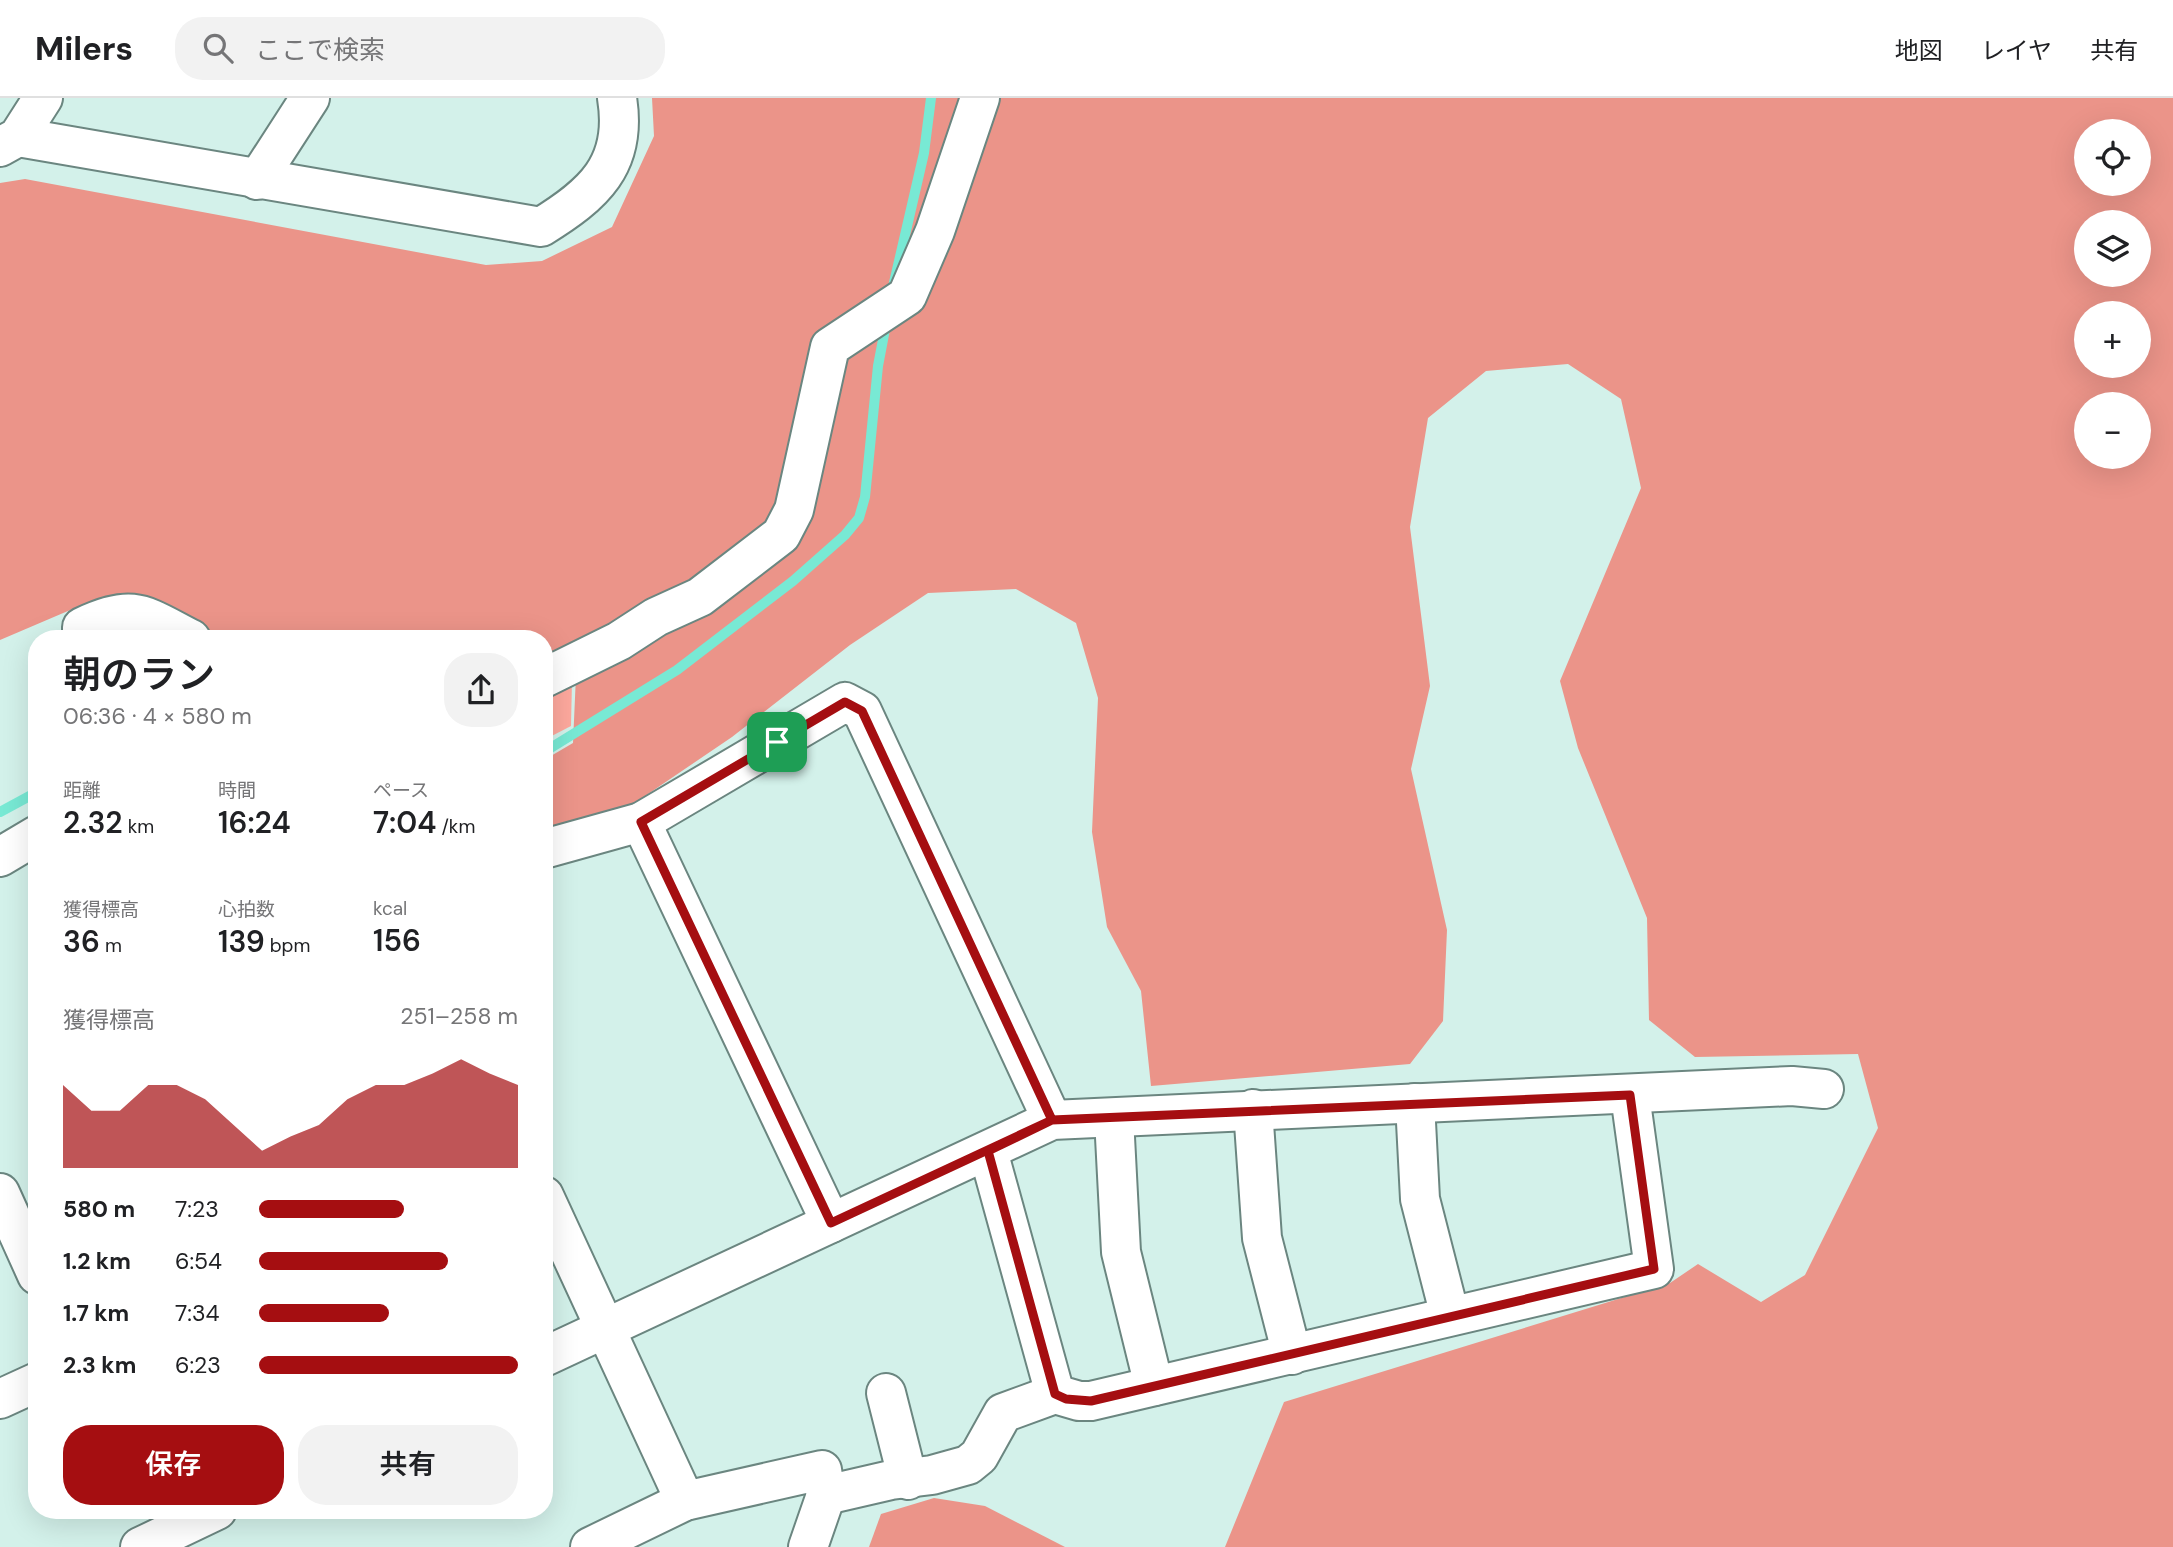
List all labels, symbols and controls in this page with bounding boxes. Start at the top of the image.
search box [175,17,665,80]
text: Milers [35,27,133,70]
icon: search [199,29,237,67]
text: ここで検索 [255,33,385,67]
text: 地図 [1895,35,1943,66]
text: レイヤ [1981,35,2052,66]
text: 共有 [2090,35,2138,66]
map controls [2074,119,2151,469]
button: locate [2074,119,2151,196]
button: layers [2074,210,2151,287]
button: + [2074,301,2151,378]
button: − [2074,392,2151,469]
text: 朝のラン [63,650,215,700]
button: share [444,653,518,727]
text: 06:36 · 4 × 580 m [63,701,252,731]
pin [747,712,807,772]
icon: arrive [758,723,796,761]
text: 距離 [63,778,101,803]
text: 時間 [218,778,256,803]
text: ペース [373,778,429,803]
text: 2.32 [63,803,123,842]
text: 16:24 [218,803,291,842]
text: 7:04 [373,803,436,842]
text: km [123,814,154,839]
text: /km [436,814,475,839]
text: kcal [373,896,407,921]
text: 獲得標高 [63,897,139,922]
text: 心拍数 [218,897,275,922]
text: 156 [373,921,421,960]
text: 36 [63,922,100,961]
text: 139 [218,922,265,961]
text: m [100,933,122,958]
text: bpm [265,933,310,958]
text: 251–258 m [400,1001,518,1031]
text: 獲得標高 [63,1005,155,1035]
text: 580 m [63,1194,135,1224]
text: 7:23 [175,1194,219,1224]
text: 1.2 km [63,1246,131,1276]
text: 6:54 [175,1246,222,1276]
text: 1.7 km [63,1298,129,1328]
text: 7:34 [175,1298,219,1328]
text: 2.3 km [63,1350,136,1380]
text: 6:23 [175,1350,221,1380]
button: 保存 [63,1425,284,1505]
button: 共有 [298,1425,518,1505]

